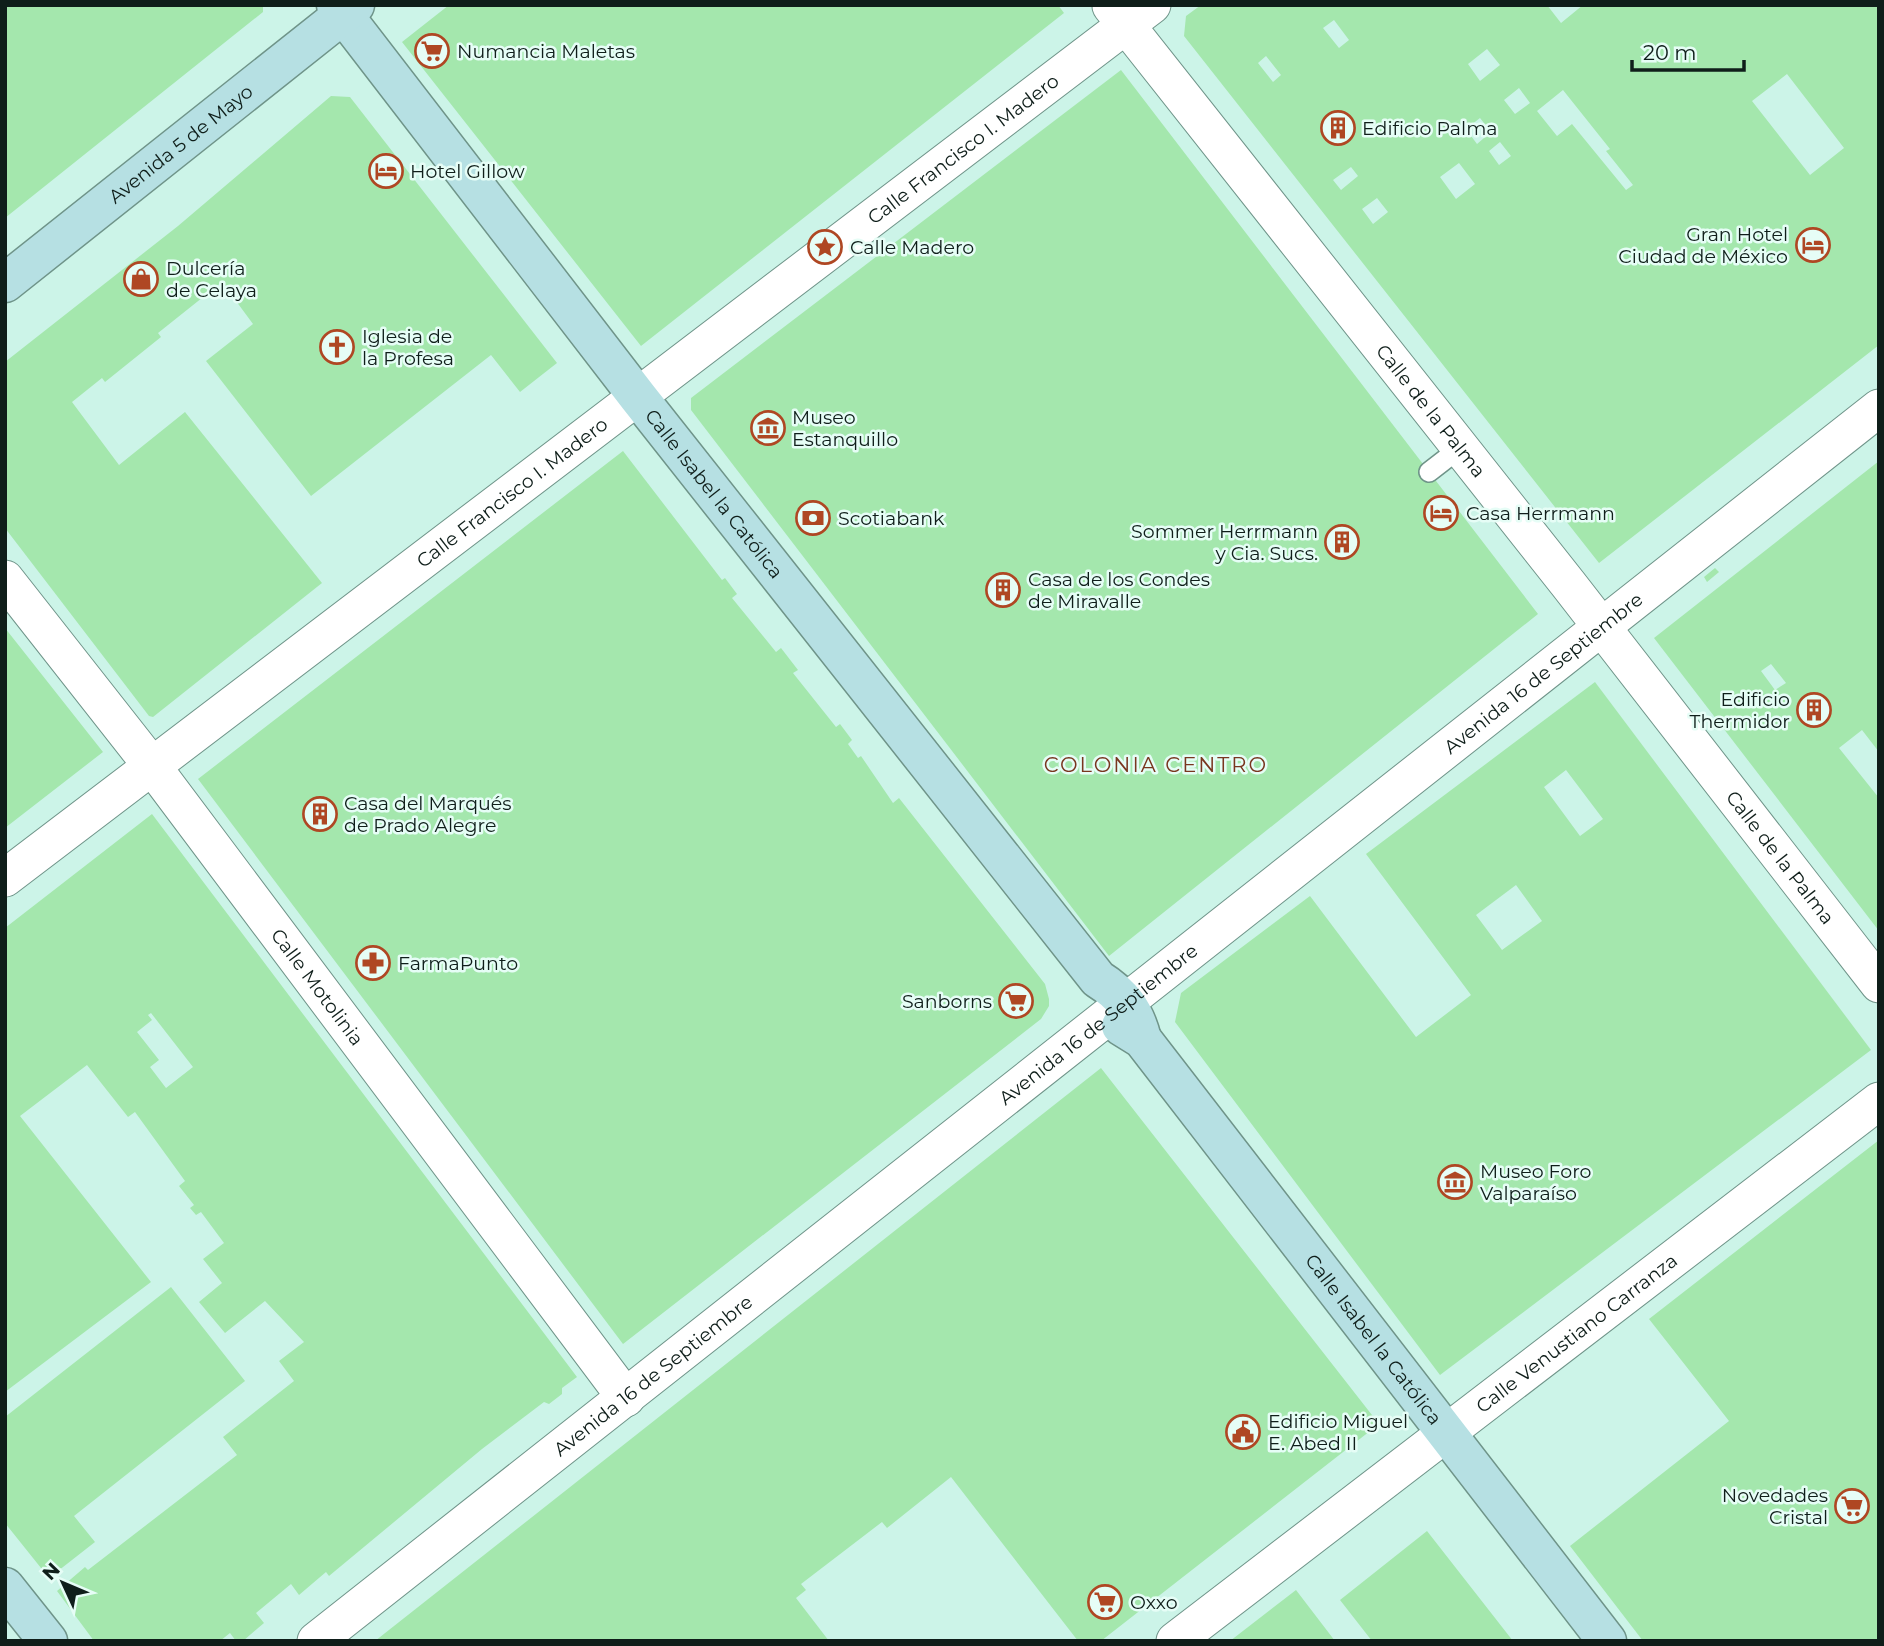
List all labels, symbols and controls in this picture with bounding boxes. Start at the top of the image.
scale bar [1632,28,1744,72]
supermarket icon: Numancia Maletas [413,32,451,70]
place label: Numancia Maletas [457,40,635,63]
text: 20 m [1643,40,1697,65]
street label: Calle Francisco I. Madero [863,69,1064,229]
street label: Avenida 5 de Mayo [104,80,258,208]
building icon: Edificio Palma [1319,109,1357,147]
place label: Edificio Palma [1362,117,1498,140]
hotel icon: Hotel Gillow [367,152,405,190]
place label: Hotel Gillow [410,160,525,183]
place label: Gran Hotel Ciudad de México [1618,223,1788,268]
hotel icon: Gran Hotel Ciudad de México [1794,226,1832,264]
place icon: Calle Madero [806,228,844,266]
place label: Calle Madero [850,236,974,259]
place label: Dulcería de Celaya [166,257,257,302]
shop icon: Dulcería de Celaya [122,260,160,298]
place label: Iglesia de la Profesa [362,325,454,370]
church icon: Iglesia de la Profesa [318,328,356,366]
street label: Calle de la Palma [1371,340,1490,482]
street label: Calle Isabel la Católica [640,405,788,583]
place label: Museo Estanquillo [792,406,898,451]
museum icon: Museo Estanquillo [749,409,787,447]
street label: Calle Francisco I. Madero [412,412,612,573]
hotel icon: Casa Herrmann [1422,494,1460,532]
bank icon: Scotiabank [794,499,832,537]
place label: Casa Herrmann [1466,502,1615,525]
place label: Scotiabank [838,507,945,530]
place label: Sommer Herrmann y Cia. Sucs. [1131,520,1318,565]
building icon: Sommer Herrmann y Cia. Sucs. [1323,523,1361,561]
place label: Casa de los Condes de Miravalle [1028,568,1210,613]
building icon: Casa de los Condes de Miravalle [984,571,1022,609]
street label: Avenida 16 de Septiembre [1439,588,1647,759]
place label: Edificio Thermidor [1690,688,1790,733]
building icon: Edificio Thermidor [1795,691,1833,729]
district label: COLONIA CENTRO [1044,752,1268,777]
street label: Calle de la Palma [1721,786,1839,929]
place label: Casa del Marqués de Prado Alegre [344,792,512,837]
building icon: Casa del Marqués de Prado Alegre [301,795,339,833]
street label: Calle Motolinia [266,924,369,1050]
street label: Avenida 16 de Septiembre [994,939,1202,1110]
pharmacy icon: FarmaPunto [354,944,392,982]
place label: FarmaPunto [398,952,518,975]
supermarket icon: Sanborns [997,982,1035,1020]
place label: Sanborns [902,990,992,1013]
place label: Museo Foro Valparaíso [1480,1160,1592,1205]
museum icon: Museo Foro Valparaíso [1436,1163,1474,1201]
street label: Calle Venustiano Carranza [1472,1249,1682,1418]
street label: Calle Isabel la Católica [1300,1250,1447,1429]
street label: Avenida 16 de Septiembre [549,1290,757,1461]
place label: Edificio Miguel E. Abed II [1268,1410,1408,1455]
public building icon: Edificio Miguel E. Abed II [1224,1413,1262,1451]
place label: Novedades Cristal [1722,1484,1828,1529]
supermarket icon: Novedades Cristal [1833,1487,1871,1525]
north arrow [28,1548,98,1618]
text: N [38,1558,65,1585]
supermarket icon: Oxxo [1086,1583,1124,1621]
place label: Oxxo [1130,1591,1178,1614]

